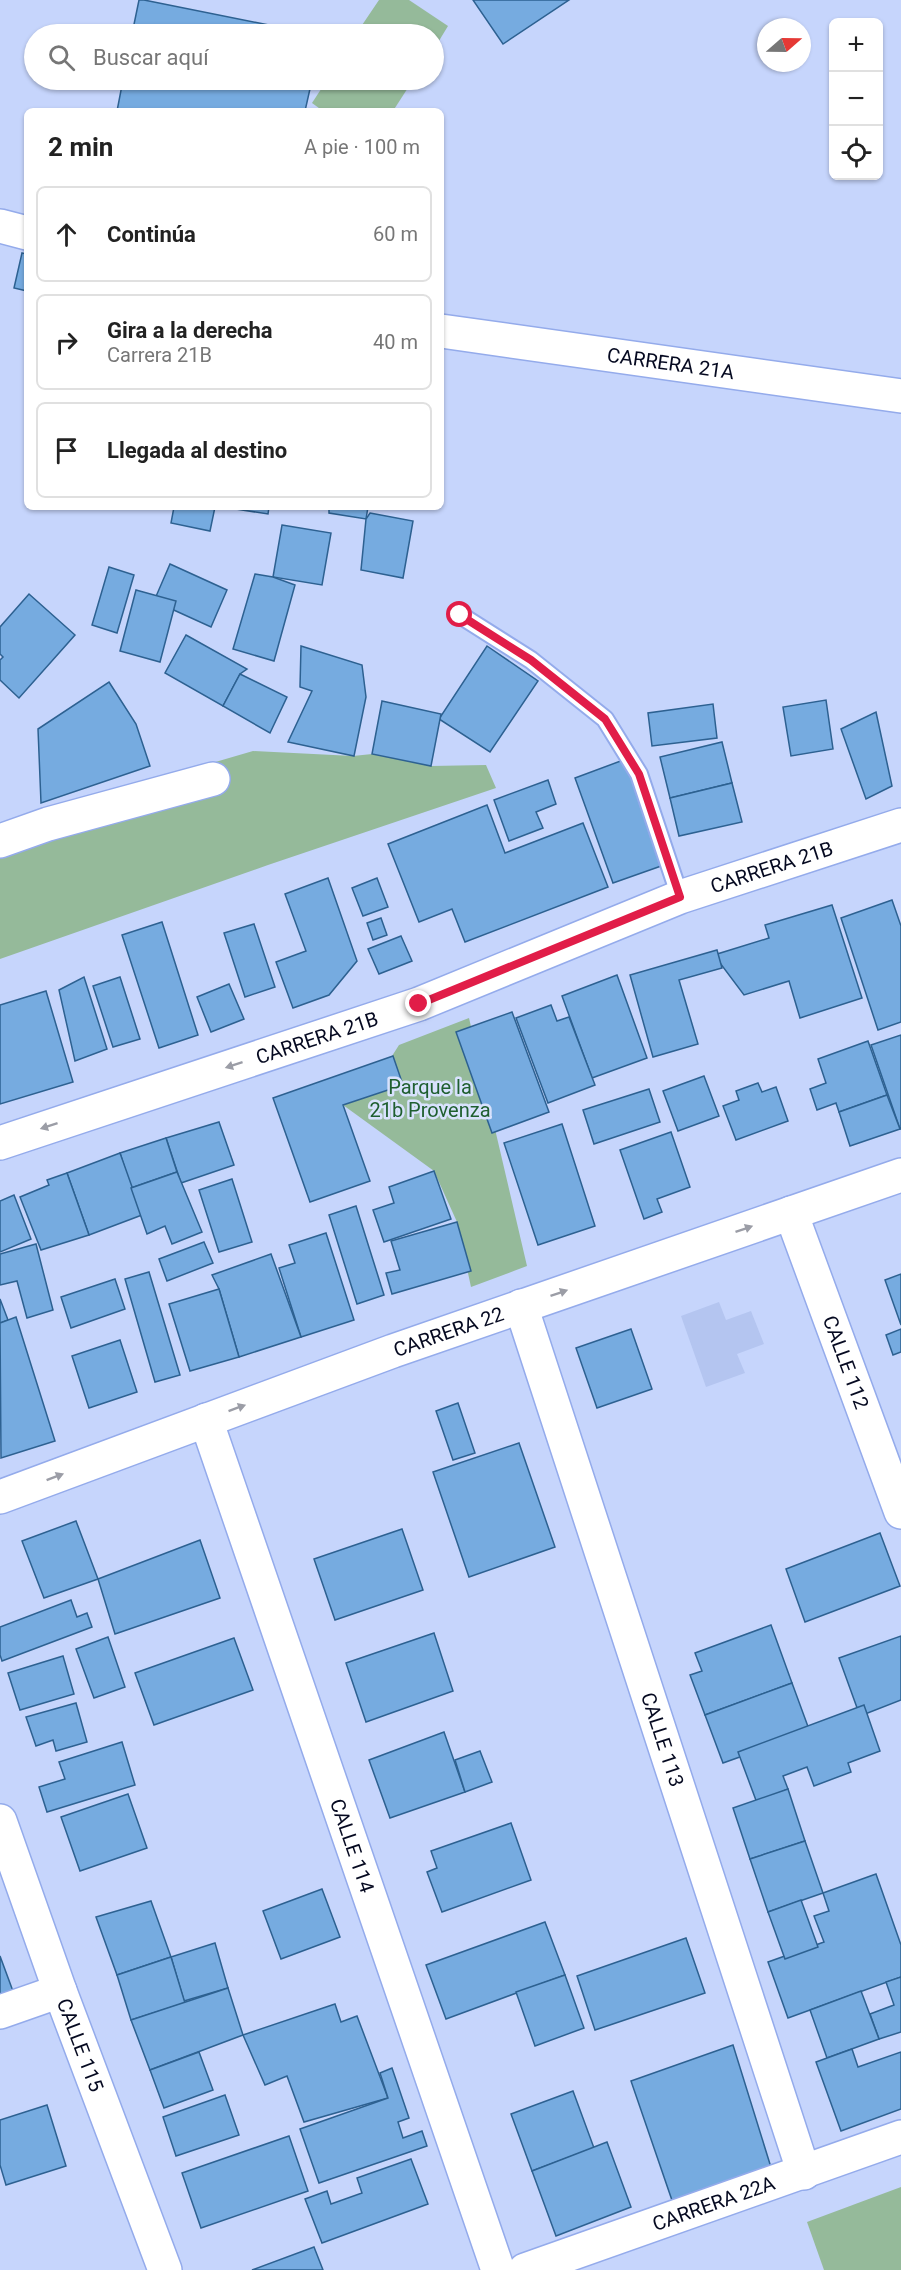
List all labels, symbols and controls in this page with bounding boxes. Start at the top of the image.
north arrow [757,18,811,72]
map controls [829,18,883,180]
button: + [829,18,883,72]
search box [24,24,444,90]
icon: search [45,41,78,74]
text: Buscar aquí [93,45,209,70]
button: − [829,72,883,126]
button: locate [829,126,883,180]
text: 2 min [48,132,113,162]
text: A pie · 100 m [304,135,420,159]
icon: ahead [50,218,83,251]
text: Continúa [107,222,196,247]
text: 60 m [373,222,418,246]
text: Gira a la derecha [107,318,273,343]
icon: right [50,326,83,359]
text: 40 m [373,330,418,354]
text: Carrera 21B [107,343,212,367]
street label: CARRERA 21A [606,343,736,384]
icon: arrive [50,434,83,467]
text: Llegada al destino [107,438,287,463]
route start [446,601,472,627]
street label: CARRERA 21B [707,836,836,898]
route end [405,990,431,1016]
street label: CARRERA 21B [253,1006,381,1069]
one-way arrow [225,1061,243,1070]
park label: Parque la 21b Provenza [369,1075,491,1122]
one-way arrow [40,1122,58,1132]
one-way arrow [735,1224,753,1234]
one-way arrow [550,1287,568,1297]
street label: CARRERA 22 [390,1302,507,1362]
street label: CALLE 112 [818,1312,874,1412]
one-way arrow [228,1403,246,1413]
one-way arrow [46,1472,64,1481]
street label: CALLE 113 [636,1689,689,1790]
street label: CALLE 114 [325,1795,379,1896]
street label: CALLE 115 [52,1995,109,2095]
street label: CARRERA 22A [649,2171,778,2236]

